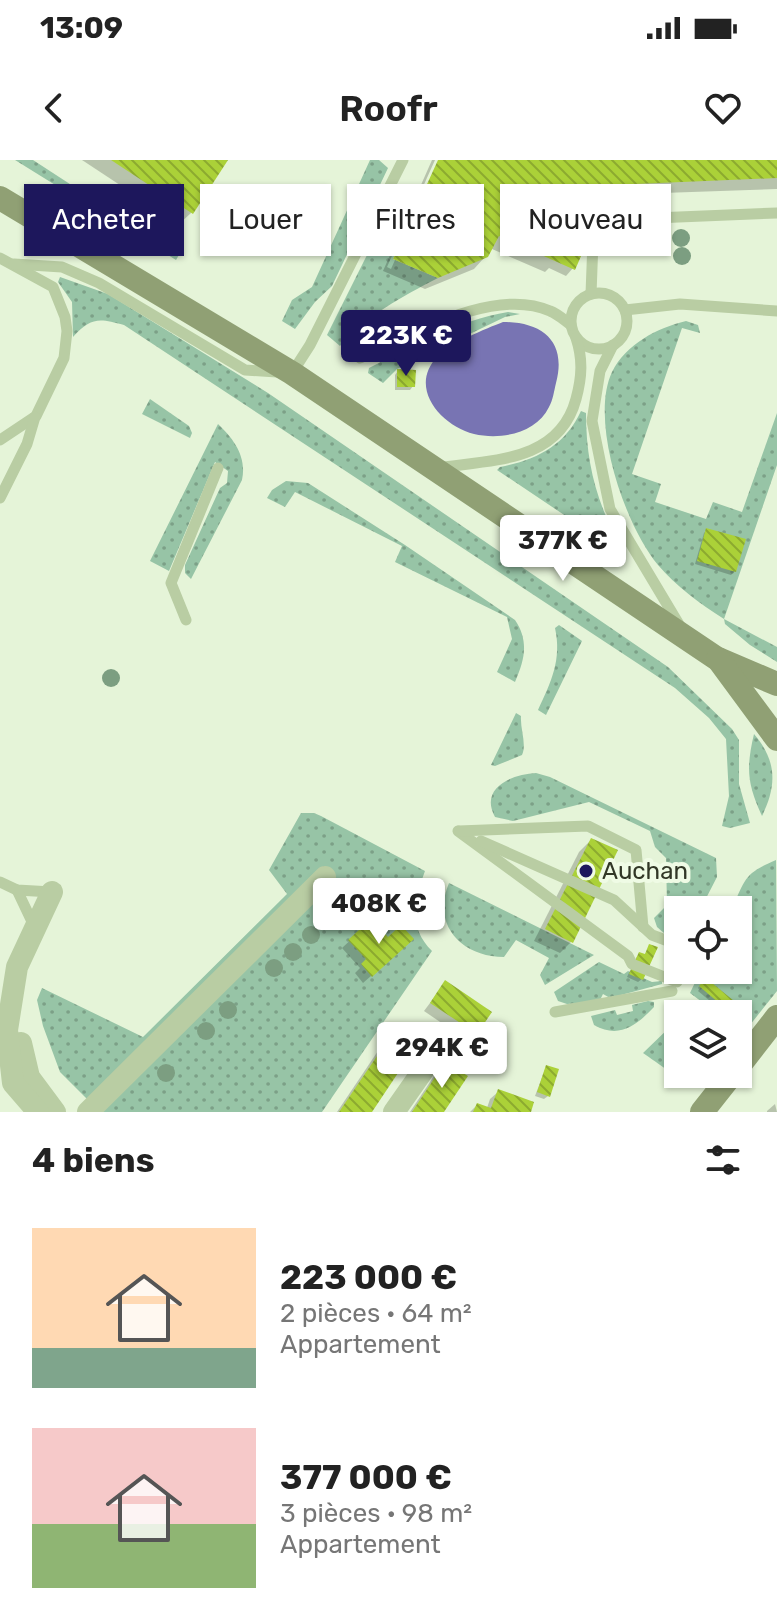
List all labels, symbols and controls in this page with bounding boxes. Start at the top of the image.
text: 13:09 [40,10,123,46]
icon: back [32,86,76,130]
icon: heart [701,86,745,130]
text: Roofr [339,87,438,130]
chip: Acheter [24,184,184,256]
chip: Louer [200,184,331,256]
chip: Filtres [347,184,484,256]
chip: Nouveau [500,184,671,256]
pin: 223K € [341,310,471,378]
text: 223K € [359,320,453,351]
pin: 377K € [498,515,628,583]
text: 377K € [518,525,608,556]
place label: Auchan [602,857,688,885]
marker: Auchan [577,862,595,880]
pin: 408K € [314,878,444,946]
text: 408K € [331,888,427,919]
map controls [664,896,752,1088]
button: locate [664,896,752,984]
button: layers [664,1000,752,1088]
pin: 294K € [377,1022,507,1090]
text: 294K € [395,1032,489,1063]
icon: filters [701,1138,745,1182]
text: 4 biens [32,1140,155,1181]
text: 223 000 € [280,1257,457,1298]
icon: home [96,1260,192,1356]
text: 2 pièces · 64 m² [280,1298,472,1329]
text: Appartement [280,1329,441,1360]
text: 377 000 € [280,1457,452,1498]
icon: home [96,1460,192,1556]
text: 3 pièces · 98 m² [280,1498,472,1529]
text: Appartement [280,1529,441,1560]

